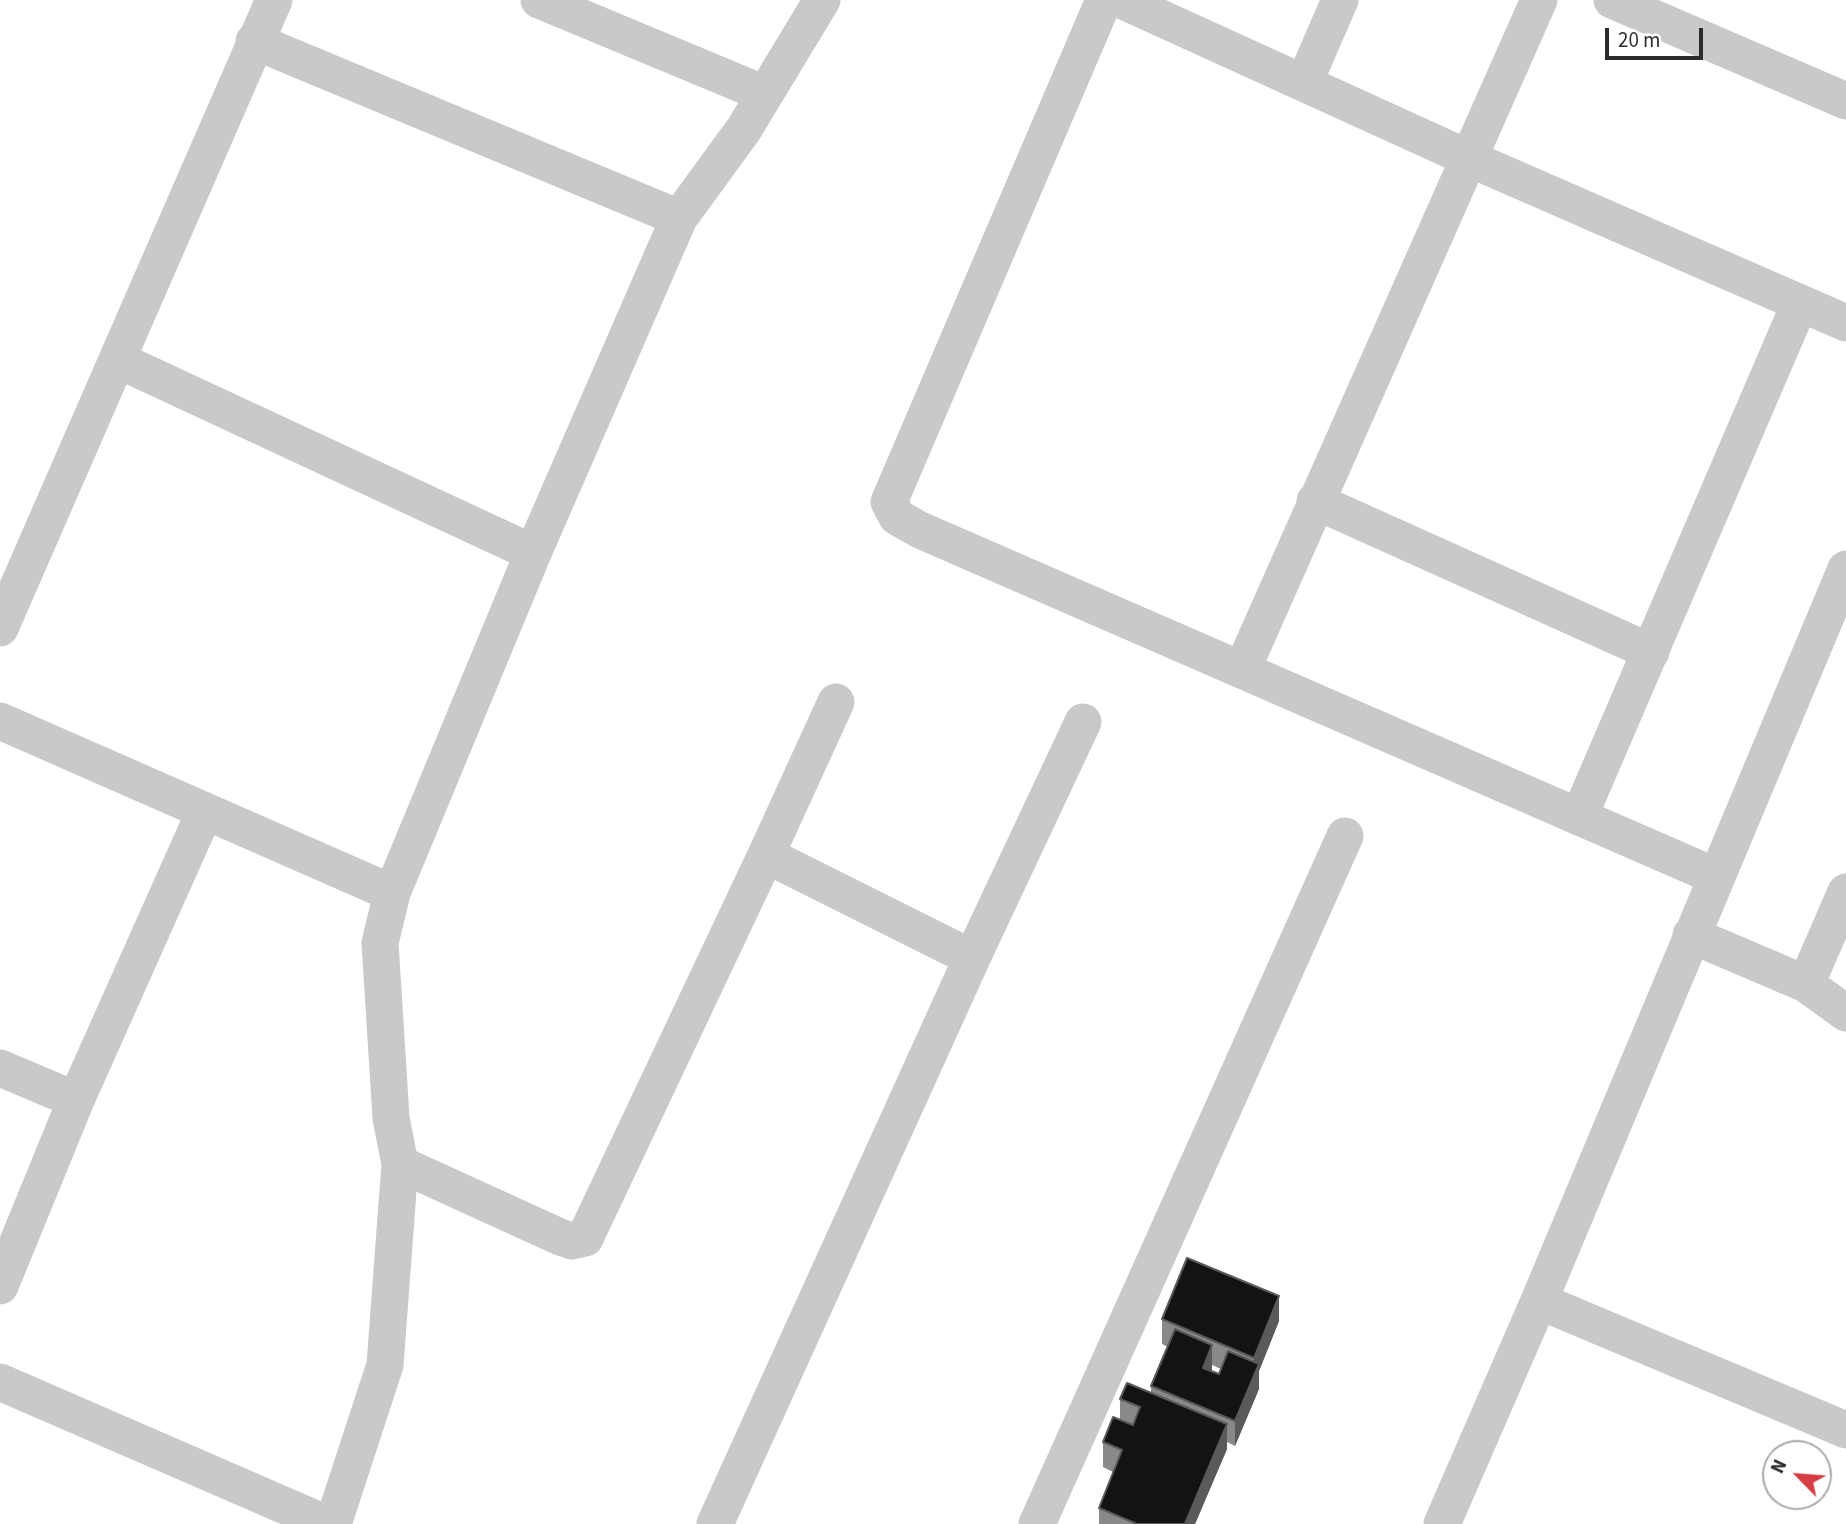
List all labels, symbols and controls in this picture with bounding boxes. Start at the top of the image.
scale bar [1608,14,1706,58]
text: 20 m [1618,25,1660,55]
north arrow [1762,1440,1832,1510]
text: N [1764,1455,1794,1478]

